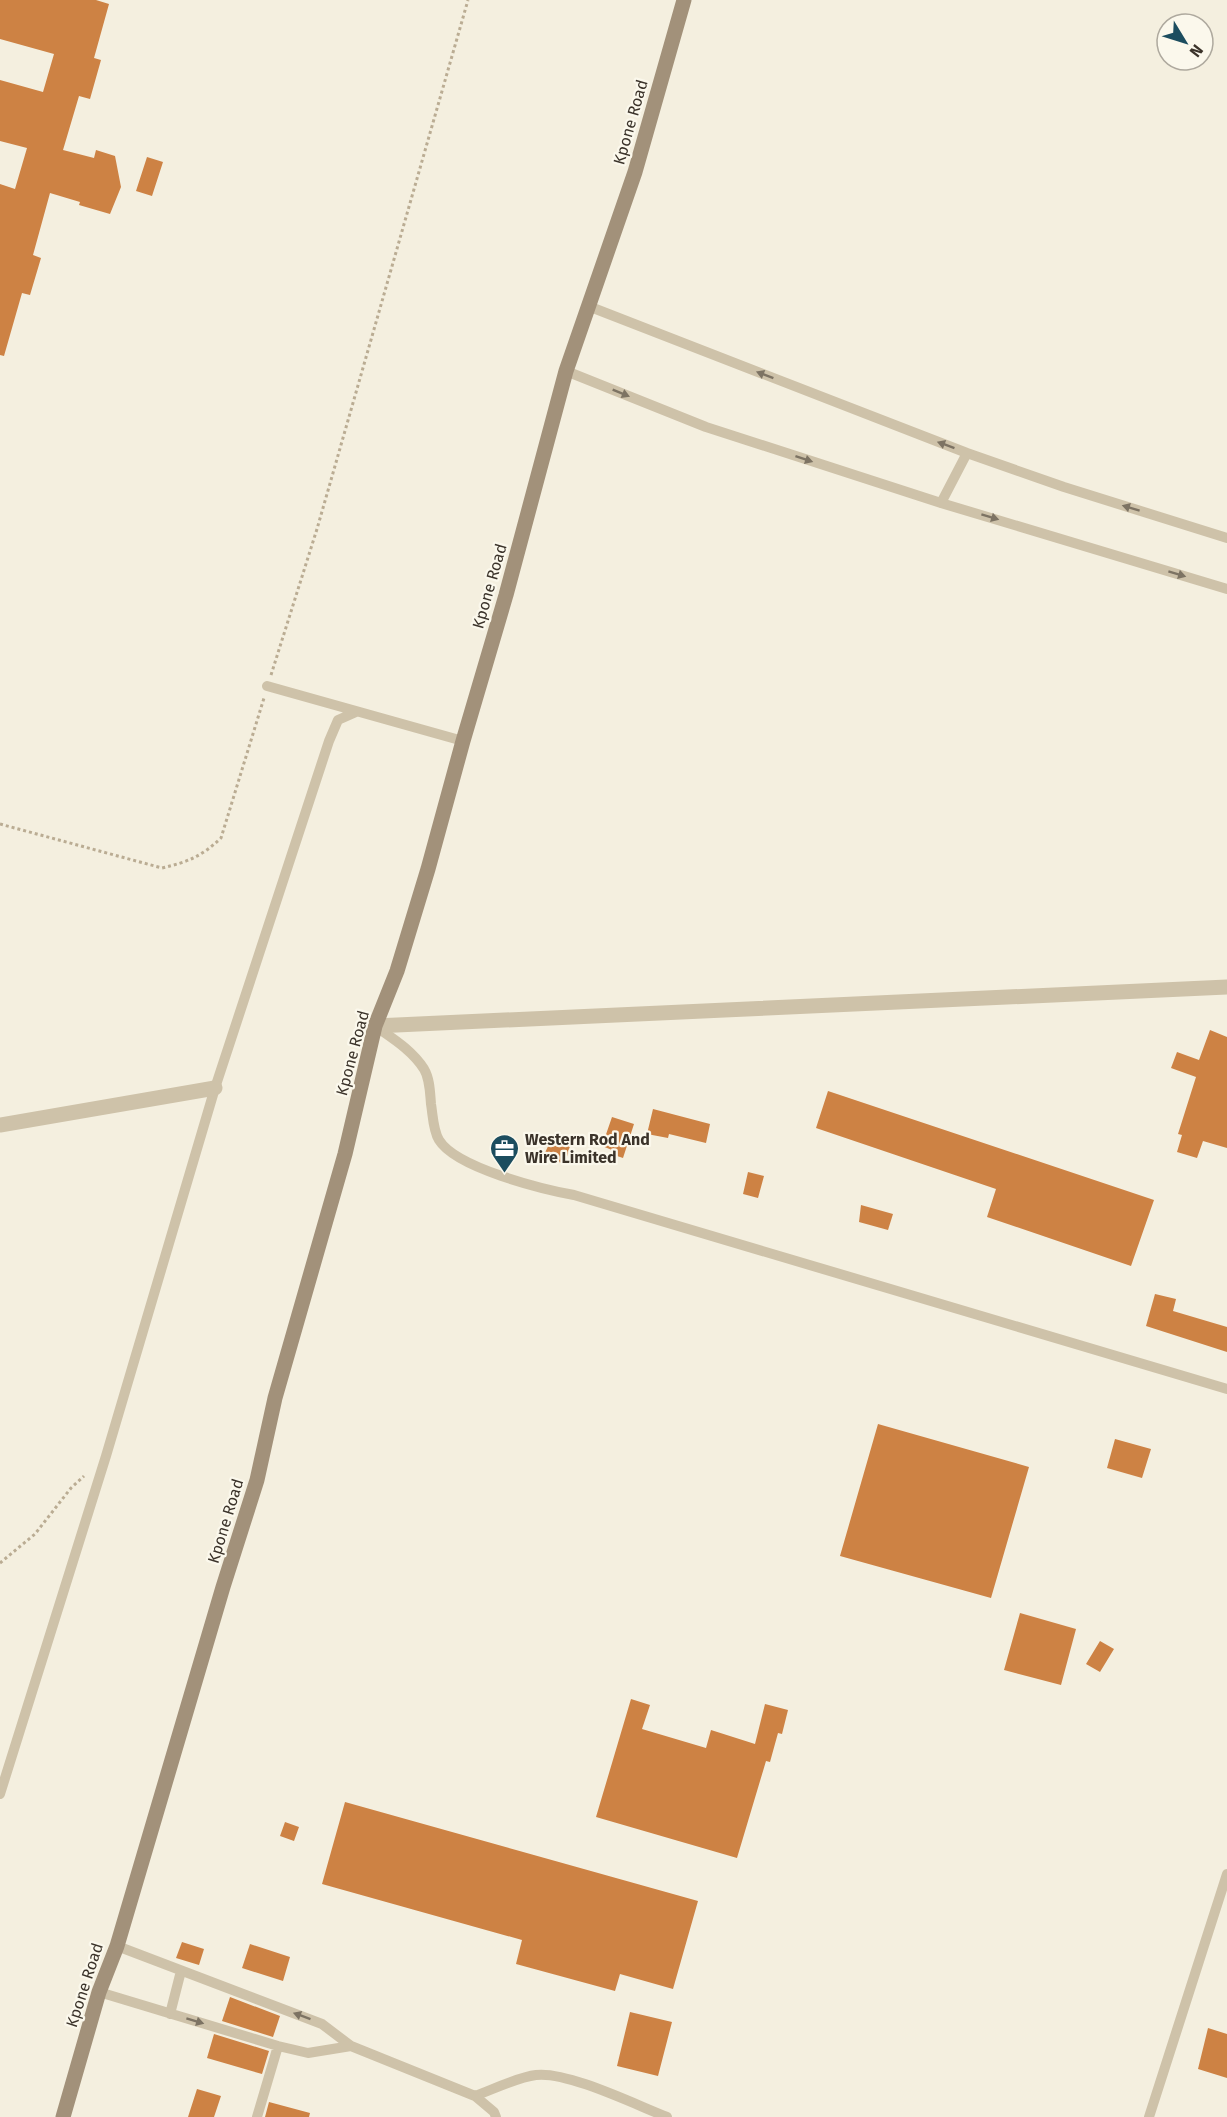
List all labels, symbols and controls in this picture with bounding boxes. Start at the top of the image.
north arrow [1155,12,1215,72]
text: N [1186,41,1207,61]
street label: Kpone Road [609,77,652,167]
one-way arrow [755,370,773,380]
one-way arrow [612,388,630,398]
one-way arrow [937,440,955,450]
one-way arrow [795,454,813,464]
one-way arrow [1122,503,1140,512]
one-way arrow [981,513,999,523]
street label: Kpone Road [468,541,511,631]
one-way arrow [1168,570,1186,579]
street label: Kpone Road [332,1008,373,1098]
place label: Western Rod And Wire Limited [525,1130,650,1167]
office icon: Western Rod And Wire Limited [488,1132,520,1174]
street label: Kpone Road [204,1477,247,1566]
street label: Kpone Road [62,1941,107,2030]
one-way arrow [292,2011,310,2021]
one-way arrow [186,2017,204,2026]

